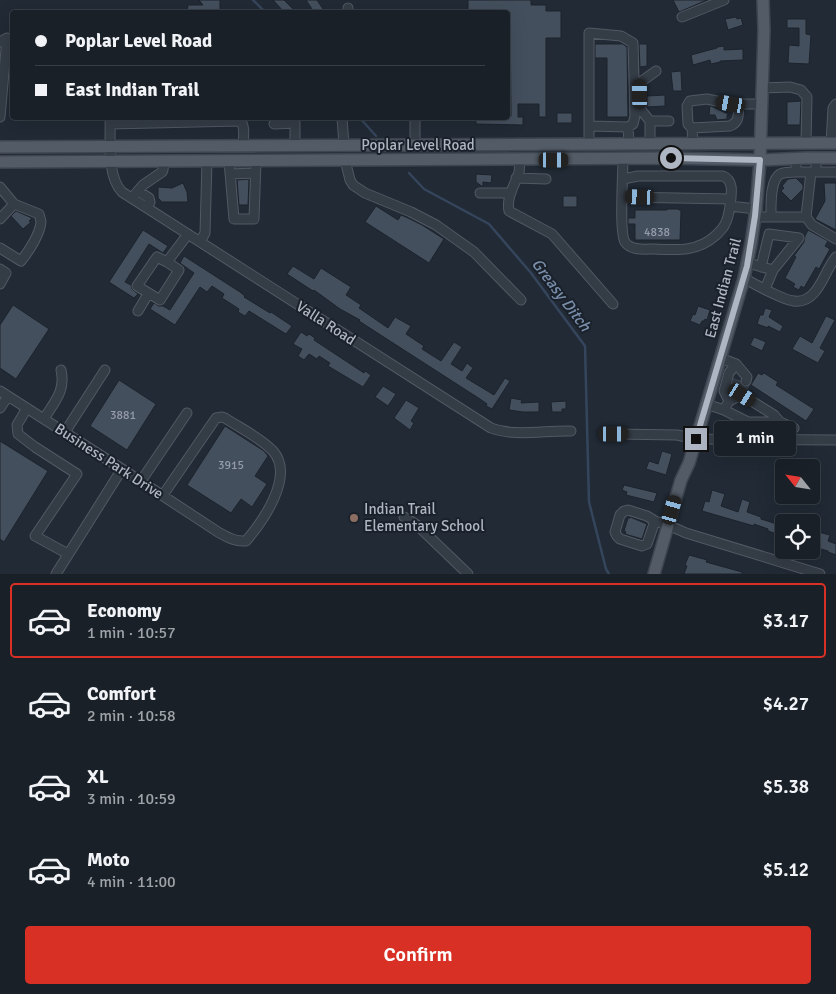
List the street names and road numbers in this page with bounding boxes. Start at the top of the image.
street label: Poplar Level Road [361,136,475,154]
street label: East Indian Trail [701,236,745,340]
street label: Valla Road [293,297,359,349]
street label: Business Park Drive [51,419,167,503]

